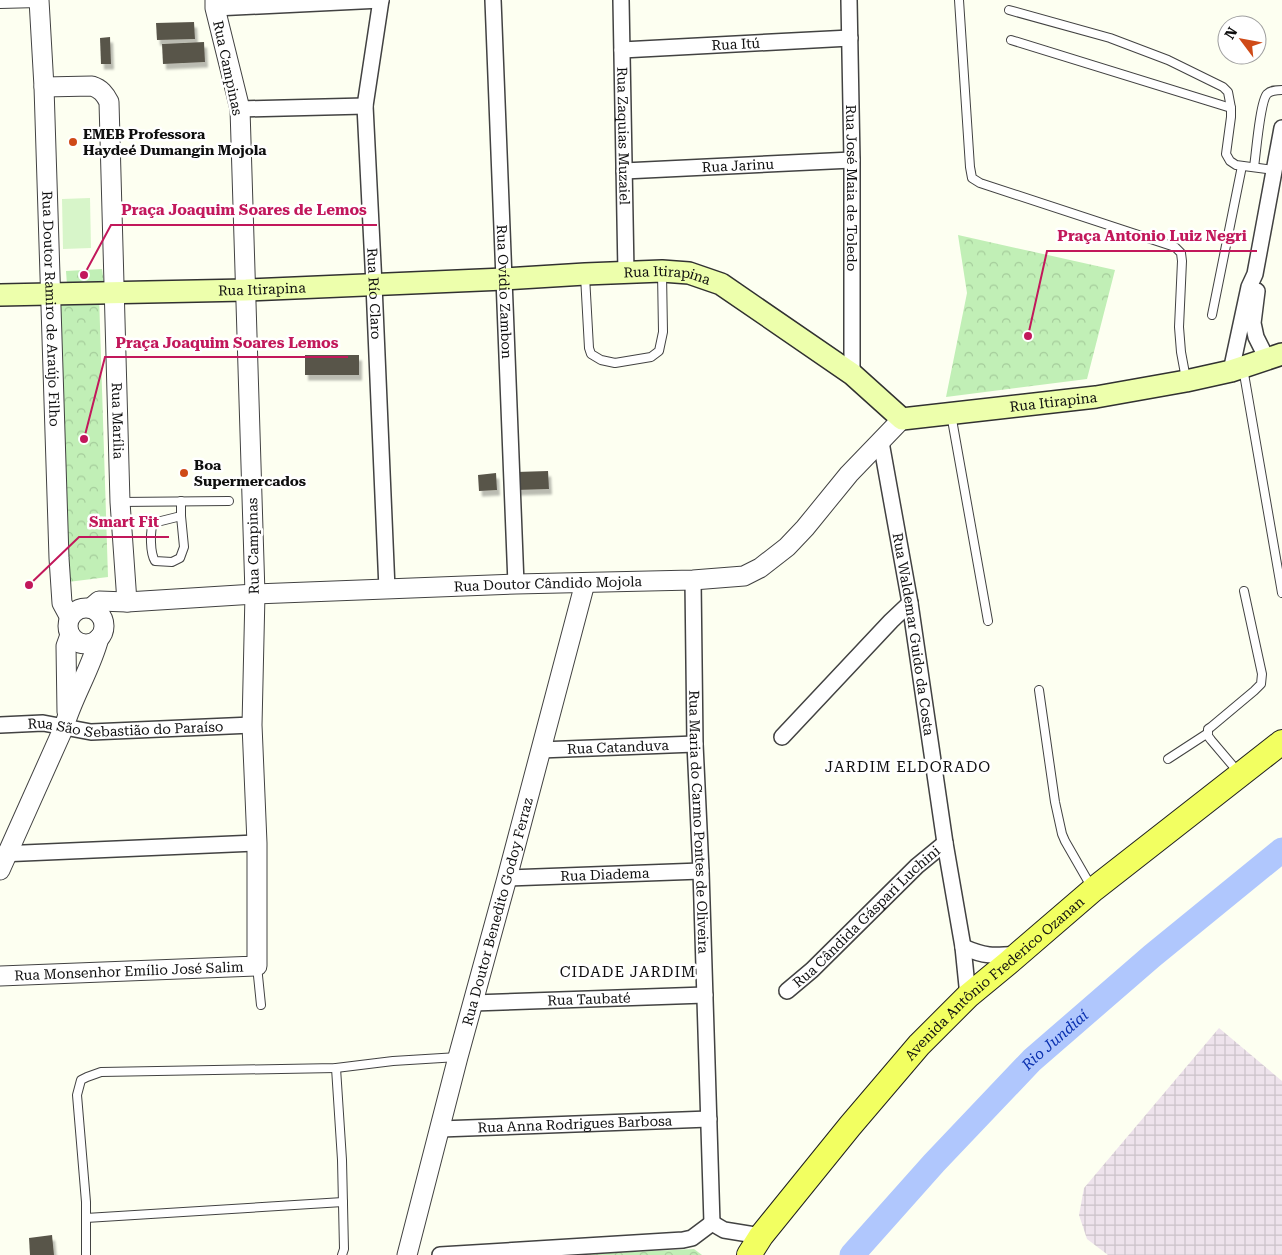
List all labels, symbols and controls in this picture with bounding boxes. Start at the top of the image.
north arrow [1217,15,1267,65]
street label: Rua Campinas [210,19,246,117]
text: N [1221,24,1241,42]
street label: Rua Itú [711,35,761,53]
street label: Rua Zaquias Muzaiel [614,67,633,206]
street label: Rua José Maia de Toledo [843,104,860,271]
place label: EMEB Professora Haydeé Dumangin Mojola [83,126,267,158]
marker: EMEB Professora Haydeé Dumangin Mojola [67,136,79,148]
street label: Rua Jarinu [701,156,775,175]
street label: Rua Doutor Ramiro de Araújo Filho [39,191,63,427]
callout: Praça Joaquim Soares de Lemos [111,195,377,225]
text: Praça Joaquim Soares de Lemos [121,201,367,219]
callout: Praça Antonio Luiz Negri [1047,221,1257,251]
street label: Rua Ovídio Zambon [494,224,515,359]
text: Praça Antonio Luiz Negri [1057,227,1247,245]
street label: Rua Río Claro [364,247,384,340]
street label: Rua Itirapina [623,263,713,288]
street label: Rua Itirapina [218,279,307,299]
callout: Praça Joaquim Soares Lemos [105,327,348,357]
text: Praça Joaquim Soares Lemos [115,334,339,352]
street label: Rua Marília [109,382,127,460]
street label: Rua Itirapina [1009,389,1098,415]
place label: Boa Supermercados [194,457,306,489]
marker: Boa Supermercados [178,467,190,479]
street label: Rua Campinas [244,497,262,594]
callout: Smart Fit [79,507,169,537]
text: Smart Fit [89,513,159,531]
street label: Rua Waldemar Guido da Costa [890,532,937,737]
street label: Rua Doutor Cândido Mojola [453,573,643,594]
street label: Rua Maria do Carmo Pontes de Oliveira [686,690,712,954]
street label: Rua São Sebastião do Paraíso [27,715,224,740]
street label: Rua Catanduva [567,737,670,757]
district label: JARDIM ELDORADO [825,758,991,776]
street label: Rua Doutor Benedito Godoy Ferraz [459,796,536,1027]
street label: Rua Cândida Gáspari Luchini [790,842,944,991]
street label: Rua Diadema [560,865,650,884]
street label: Avenida Antônio Frederico Ozanan [902,893,1087,1063]
street label: Rua Monsenhor Emílio José Salim [14,959,244,983]
district label: CIDADE JARDIM [560,963,696,981]
street label: Rua Taubaté [547,990,631,1008]
water label: Rio Jundiaí [1018,1006,1092,1075]
street label: Rua Anna Rodrigues Barbosa [477,1112,673,1136]

